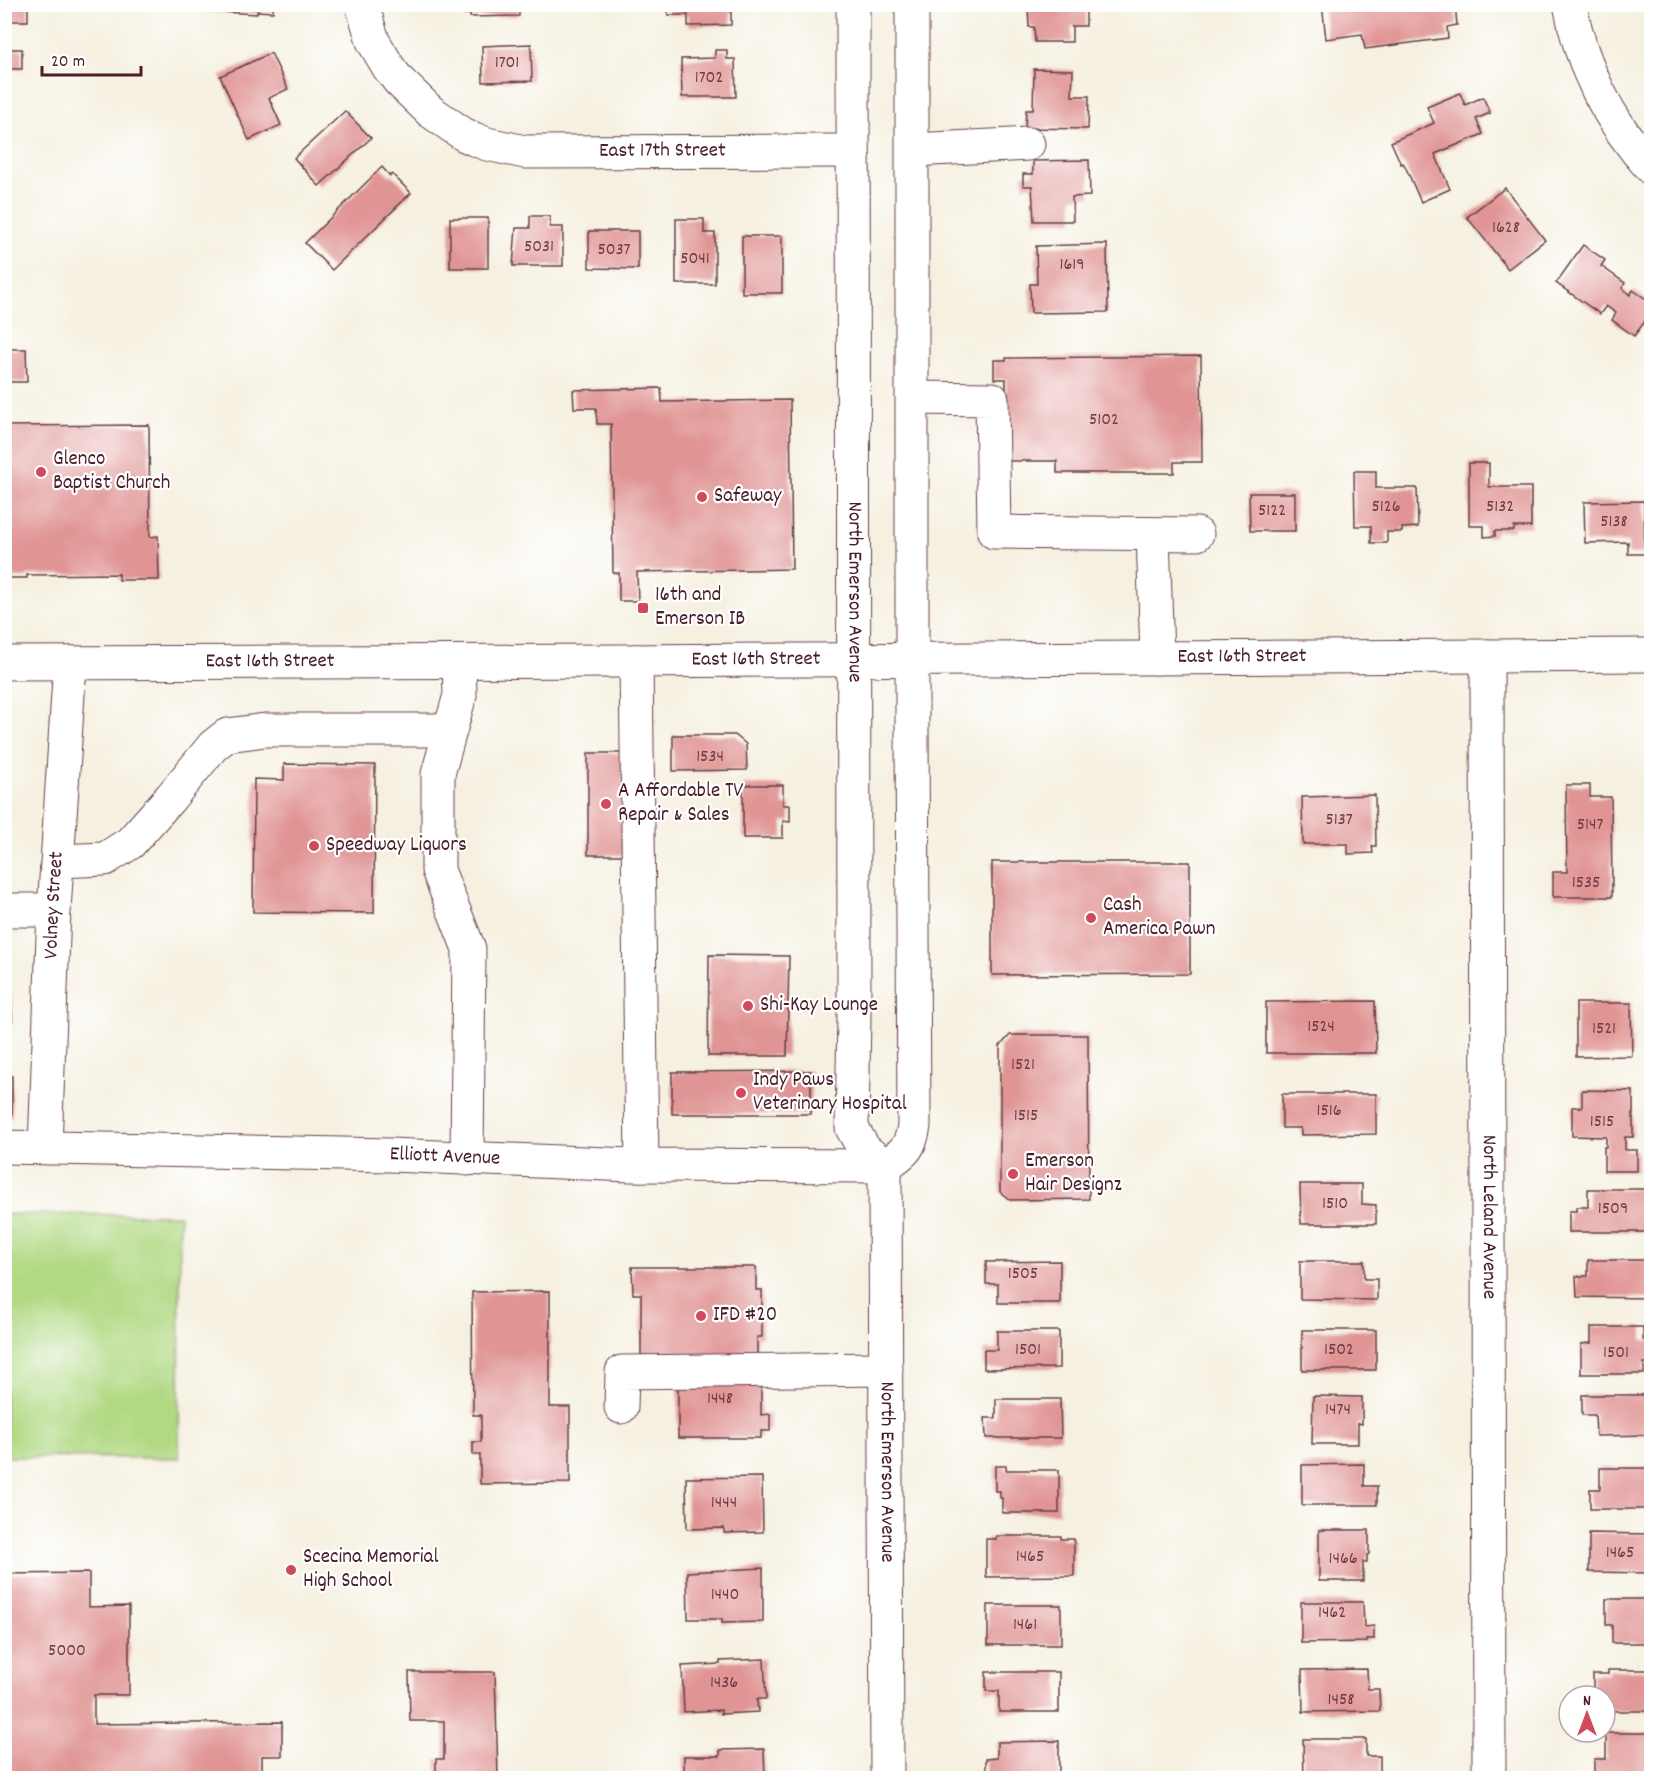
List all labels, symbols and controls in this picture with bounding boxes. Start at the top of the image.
scale bar [42,39,141,77]
text: 20 m [51,50,85,75]
house number: 1701 [495,51,519,76]
house number: 1702 [695,66,723,91]
street label: East 17th Street [599,136,726,167]
house number: 1628 [1492,216,1520,241]
house number: 5031 [524,235,554,260]
house number: 5037 [597,238,631,263]
house number: 5041 [680,247,710,272]
house number: 1619 [1060,253,1084,278]
house number: 5102 [1089,408,1119,433]
place label: Glenco Baptist Church [53,445,170,499]
marker: Glenco Baptist Church [34,465,48,479]
place label: Safeway [714,482,782,512]
marker: Safeway [695,490,709,504]
house number: 5126 [1372,495,1400,520]
house number: 5132 [1486,495,1514,520]
house number: 5122 [1258,499,1286,524]
street label: North Emerson Avenue [838,502,869,682]
house number: 5138 [1600,510,1628,535]
place label: 16th and Emerson IB [655,581,745,635]
marker: 16th and Emerson IB [636,601,650,615]
street label: East 16th Street [1177,642,1307,673]
street label: East 16th Street [691,645,821,676]
street label: East 16th Street [205,647,335,677]
house number: 1534 [696,745,724,770]
place label: A Affordable TV Repair & Sales [618,777,743,831]
marker: A Affordable TV Repair & Sales [599,797,613,811]
house number: 5137 [1325,808,1353,833]
house number: 5147 [1577,813,1603,838]
place label: Speedway Liquors [326,831,467,861]
marker: Speedway Liquors [307,839,321,853]
street label: Volney Street [37,850,73,960]
house number: 1535 [1572,871,1600,896]
place label: Cash America Pawn [1103,891,1215,945]
marker: Cash America Pawn [1084,911,1098,925]
place label: Shi-Kay Lounge [760,991,878,1021]
marker: Shi-Kay Lounge [741,999,755,1013]
house number: 1524 [1307,1015,1335,1040]
house number: 1521 [1592,1017,1616,1042]
house number: 1521 [1011,1053,1035,1078]
place label: Indy Paws Veterinary Hospital [753,1066,907,1120]
marker: Indy Paws Veterinary Hospital [734,1086,748,1100]
house number: 1516 [1316,1099,1342,1124]
house number: 1515 [1014,1104,1038,1129]
house number: 1515 [1590,1110,1614,1135]
street label: North Leland Avenue [1473,1135,1503,1299]
street label: Elliott Avenue [389,1140,501,1175]
place label: Emerson Hair Designz [1025,1147,1122,1201]
marker: Emerson Hair Designz [1006,1167,1020,1181]
house number: 1510 [1322,1192,1348,1217]
house number: 1509 [1598,1197,1628,1222]
house number: 1505 [1008,1262,1038,1287]
place label: IFD #20 [713,1301,777,1331]
marker: IFD #20 [694,1309,708,1323]
house number: 1501 [1015,1338,1041,1363]
house number: 1502 [1324,1338,1354,1363]
house number: 1501 [1603,1341,1629,1366]
street label: North Emerson Avenue [871,1381,901,1563]
house number: 1448 [707,1387,733,1412]
house number: 1474 [1325,1398,1351,1423]
house number: 1444 [711,1491,737,1516]
house number: 1465 [1606,1541,1634,1566]
place label: Scecina Memorial High School [303,1543,438,1597]
house number: 1465 [1016,1545,1044,1570]
house number: 1466 [1328,1547,1358,1572]
marker: Scecina Memorial High School [284,1563,298,1577]
house number: 1440 [711,1583,739,1608]
house number: 1462 [1318,1601,1346,1626]
house number: 1461 [1013,1613,1037,1638]
house number: 5000 [48,1639,86,1664]
house number: 1436 [710,1671,738,1696]
north arrow [1557,1684,1617,1744]
house number: 1458 [1328,1688,1354,1713]
text: N [1583,1690,1591,1713]

